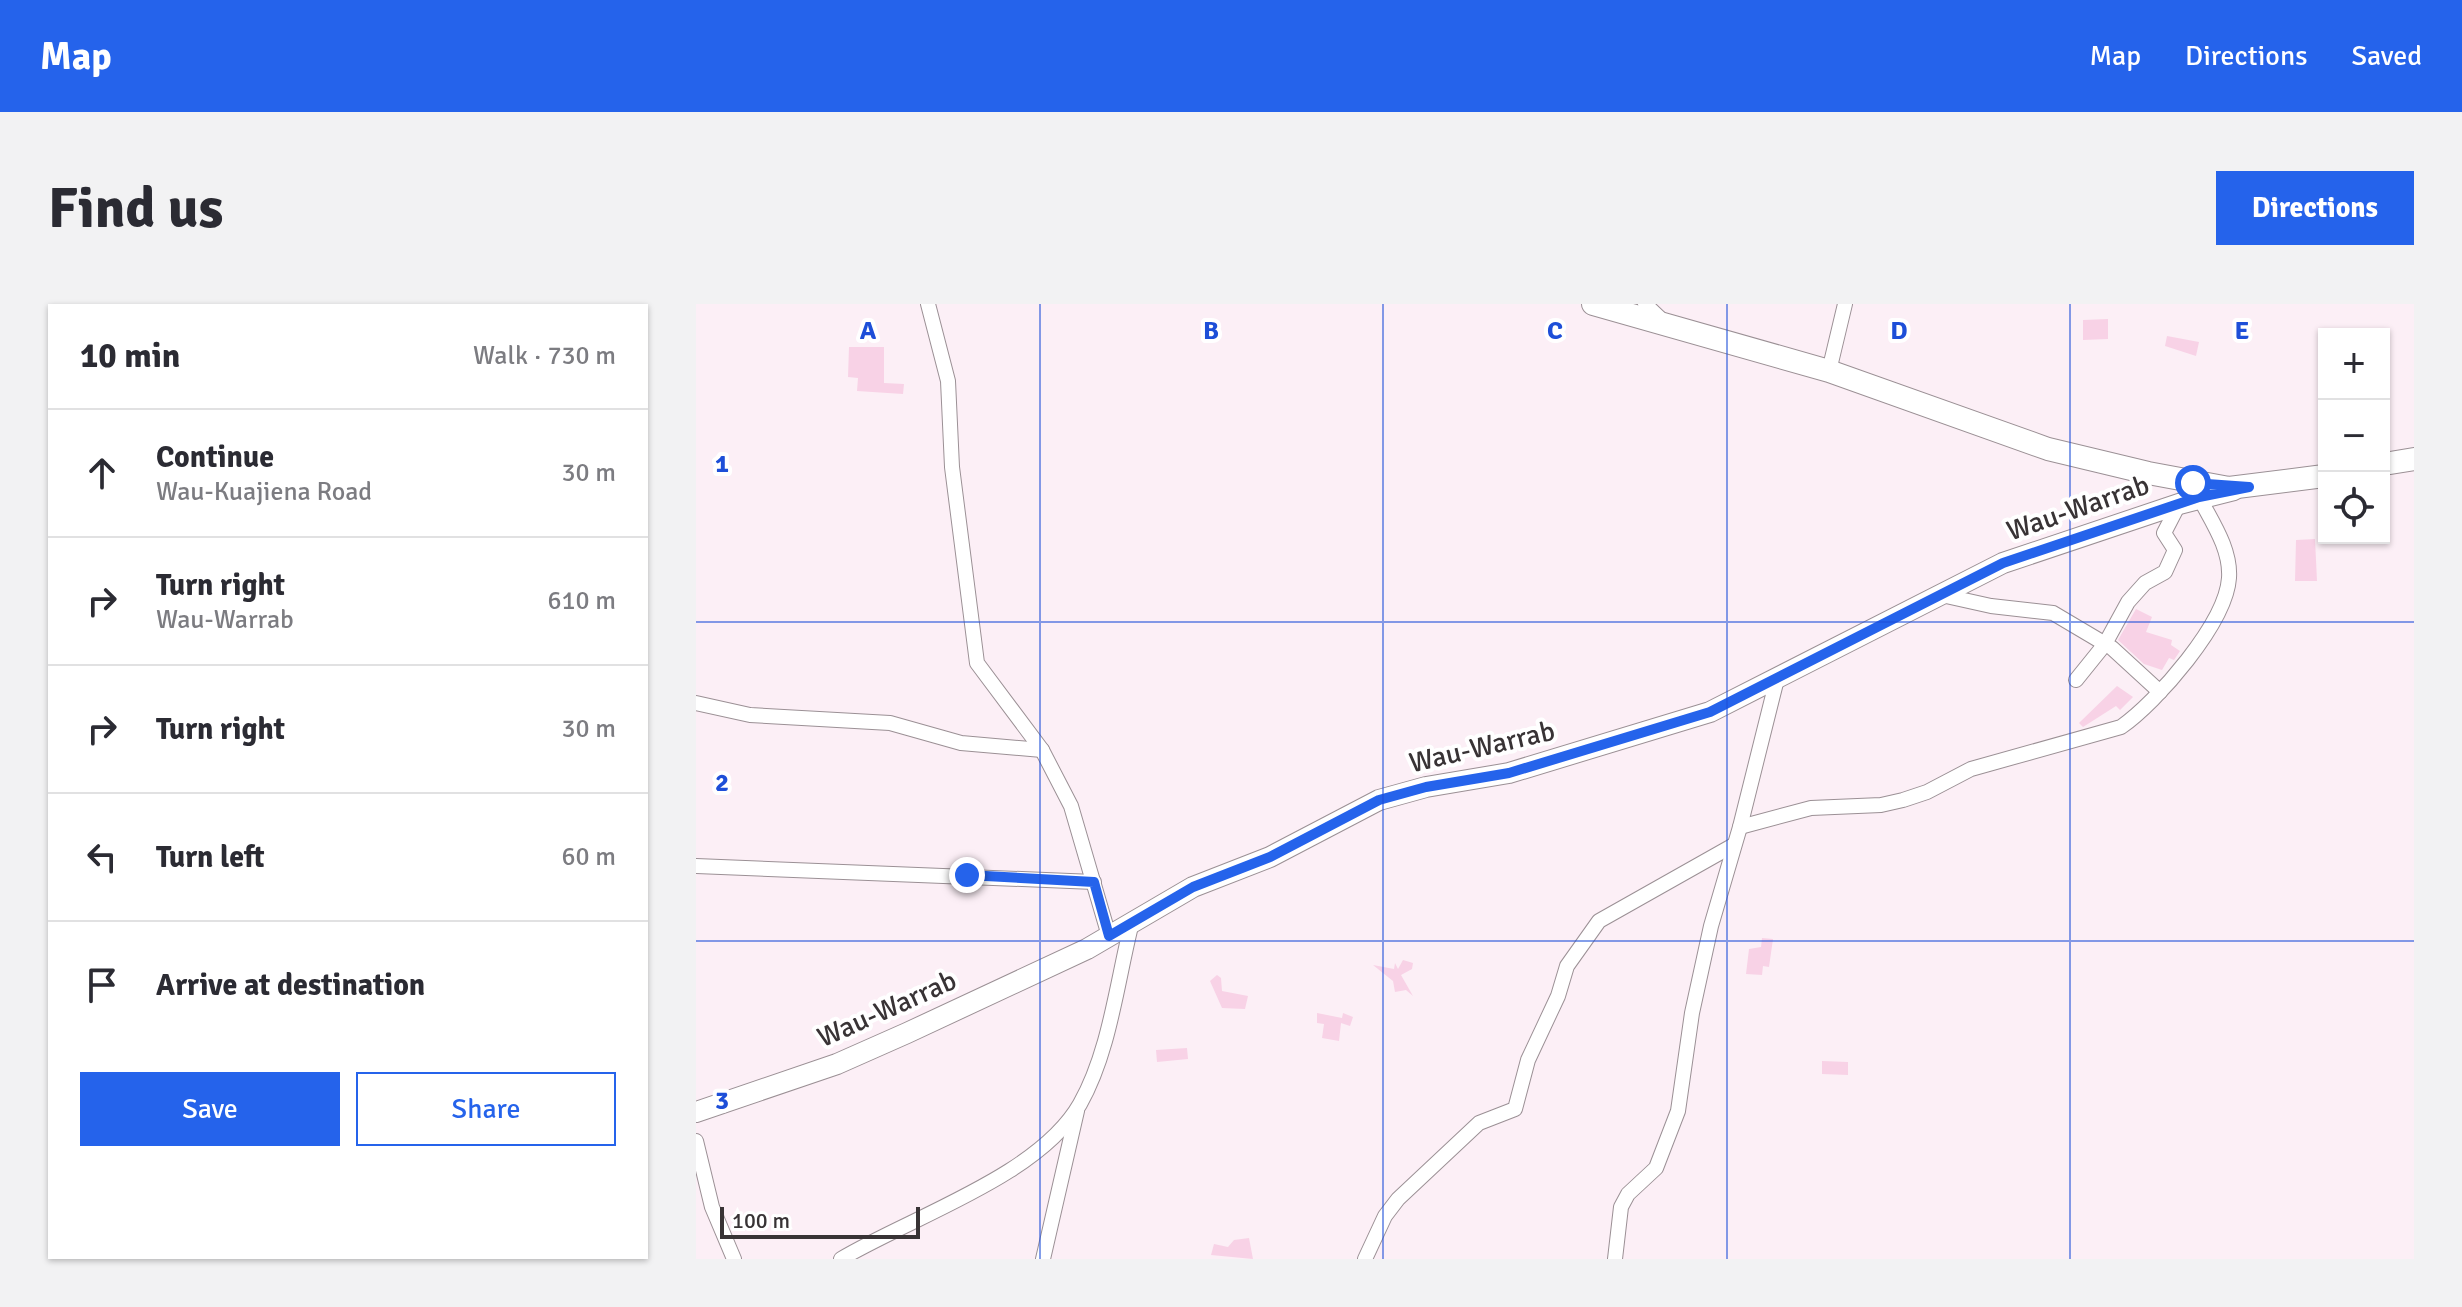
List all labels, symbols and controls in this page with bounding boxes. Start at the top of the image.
text: Map [40,33,112,80]
text: Map [2089,39,2141,73]
text: Directions [2185,39,2307,73]
text: Saved [2351,39,2422,73]
button: Directions [2216,171,2414,245]
text: Find us [48,174,223,243]
text: A [860,315,877,347]
text: B [1203,315,1219,347]
text: C [1547,315,1563,347]
text: D [1890,315,1908,347]
text: E [2235,315,2249,347]
map controls [2318,328,2390,544]
button: + [2318,328,2390,400]
text: 10 min [80,335,180,377]
text: Walk · 730 m [473,340,616,372]
button: − [2318,400,2390,472]
text: Continue [156,439,274,476]
text: 1 [715,448,729,480]
icon: ahead [80,451,124,495]
text: 30 m [561,457,616,489]
route start [2175,465,2211,501]
street label: Wau-Warrab [2002,468,2154,548]
button: locate [2318,472,2390,544]
text: Wau-Kuajiena Road [156,476,372,508]
text: Turn right [156,567,285,604]
icon: right [80,579,124,623]
text: 610 m [547,585,616,617]
text: Wau-Warrab [156,604,294,636]
icon: right [80,707,124,751]
text: Turn right [156,711,285,748]
text: 30 m [561,713,616,745]
street label: Wau-Warrab [1406,714,1558,780]
text: 2 [715,767,729,799]
icon: left [80,835,124,879]
text: Turn left [156,839,265,876]
text: 60 m [561,841,616,873]
route end [949,857,985,893]
icon: arrive [80,963,124,1007]
street label: Wau-Warrab [812,963,962,1055]
text: Arrive at destination [156,967,425,1004]
button: Save [80,1072,340,1146]
button: Share [356,1072,616,1146]
text: 3 [715,1085,729,1117]
scale bar [720,1203,920,1239]
text: 100 m [732,1207,790,1234]

